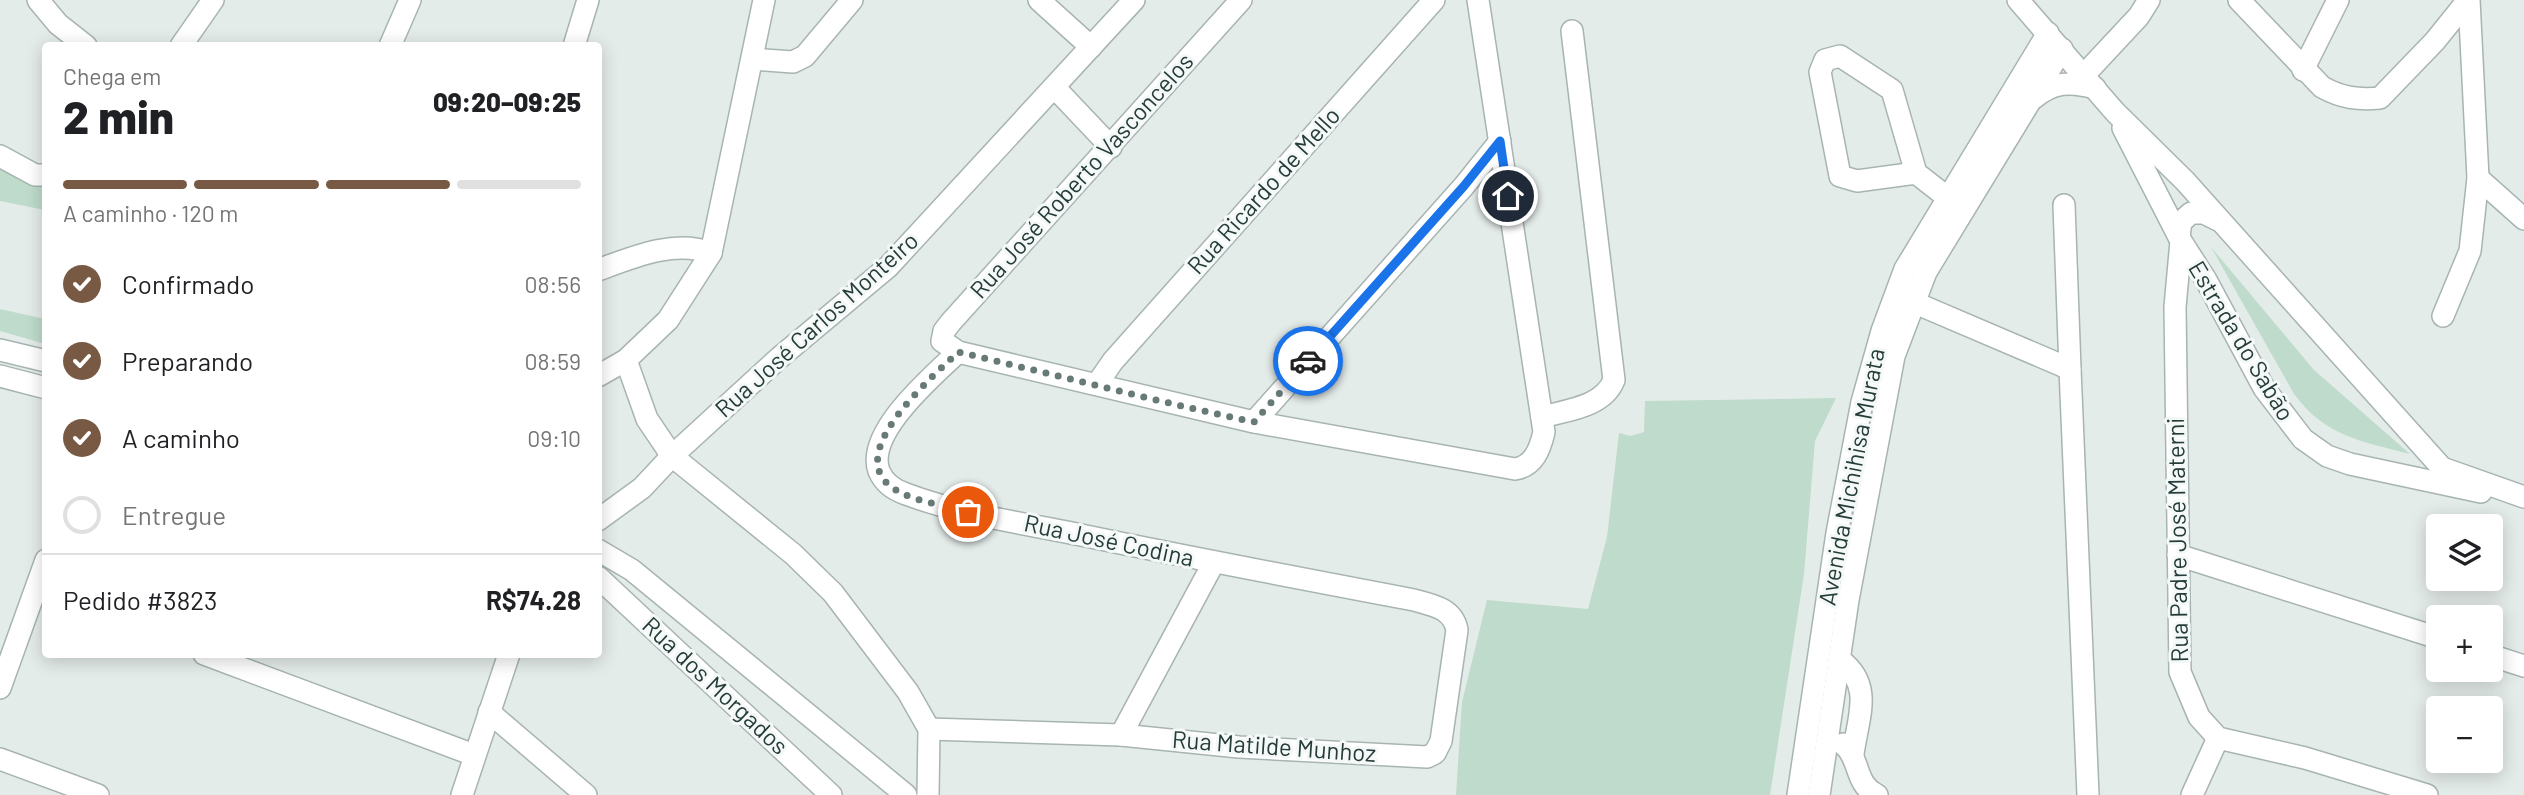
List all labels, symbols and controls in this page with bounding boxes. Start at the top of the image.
street label: Rua José Roberto Vasconcelos [963,46,1199,304]
text: Chega em [63,62,161,90]
text: 09:20–09:25 [433,86,581,117]
text: 2 min [63,88,174,143]
street label: Rua Ricardo de Mello [1180,101,1345,279]
pin [1478,166,1538,226]
icon: home [1489,177,1527,215]
text: A caminho · 120 m [63,199,238,227]
street label: Rua José Carlos Monteiro [709,225,923,423]
street label: Estrada do Sabão [2183,255,2301,425]
icon: check [63,265,101,303]
text: Confirmado [122,268,254,299]
text: 08:56 [525,270,581,298]
courier [1273,326,1343,396]
icon: check [63,342,101,380]
icon: car [1289,342,1327,380]
text: Preparando [122,345,253,376]
street label: Avenida Michihisa Murata [1811,346,1890,608]
text: 08:59 [524,347,581,375]
street label: Rua Padre José Materni [2160,417,2193,663]
icon: check [63,419,101,457]
text: A caminho [122,422,240,453]
text: 09:10 [527,424,581,452]
pin [938,482,998,542]
icon: bag [949,493,987,531]
text: Entregue [122,499,226,530]
street label: Rua José Codina [1022,507,1197,572]
map controls [2426,514,2503,773]
button: layers [2426,514,2503,591]
text: Pedido #3823 [63,584,217,615]
text: R$74.28 [486,584,581,615]
button: + [2426,605,2503,682]
street label: Rua dos Morgados [637,610,795,760]
button: − [2426,696,2503,773]
street label: Rua Matilde Munhoz [1171,724,1377,767]

